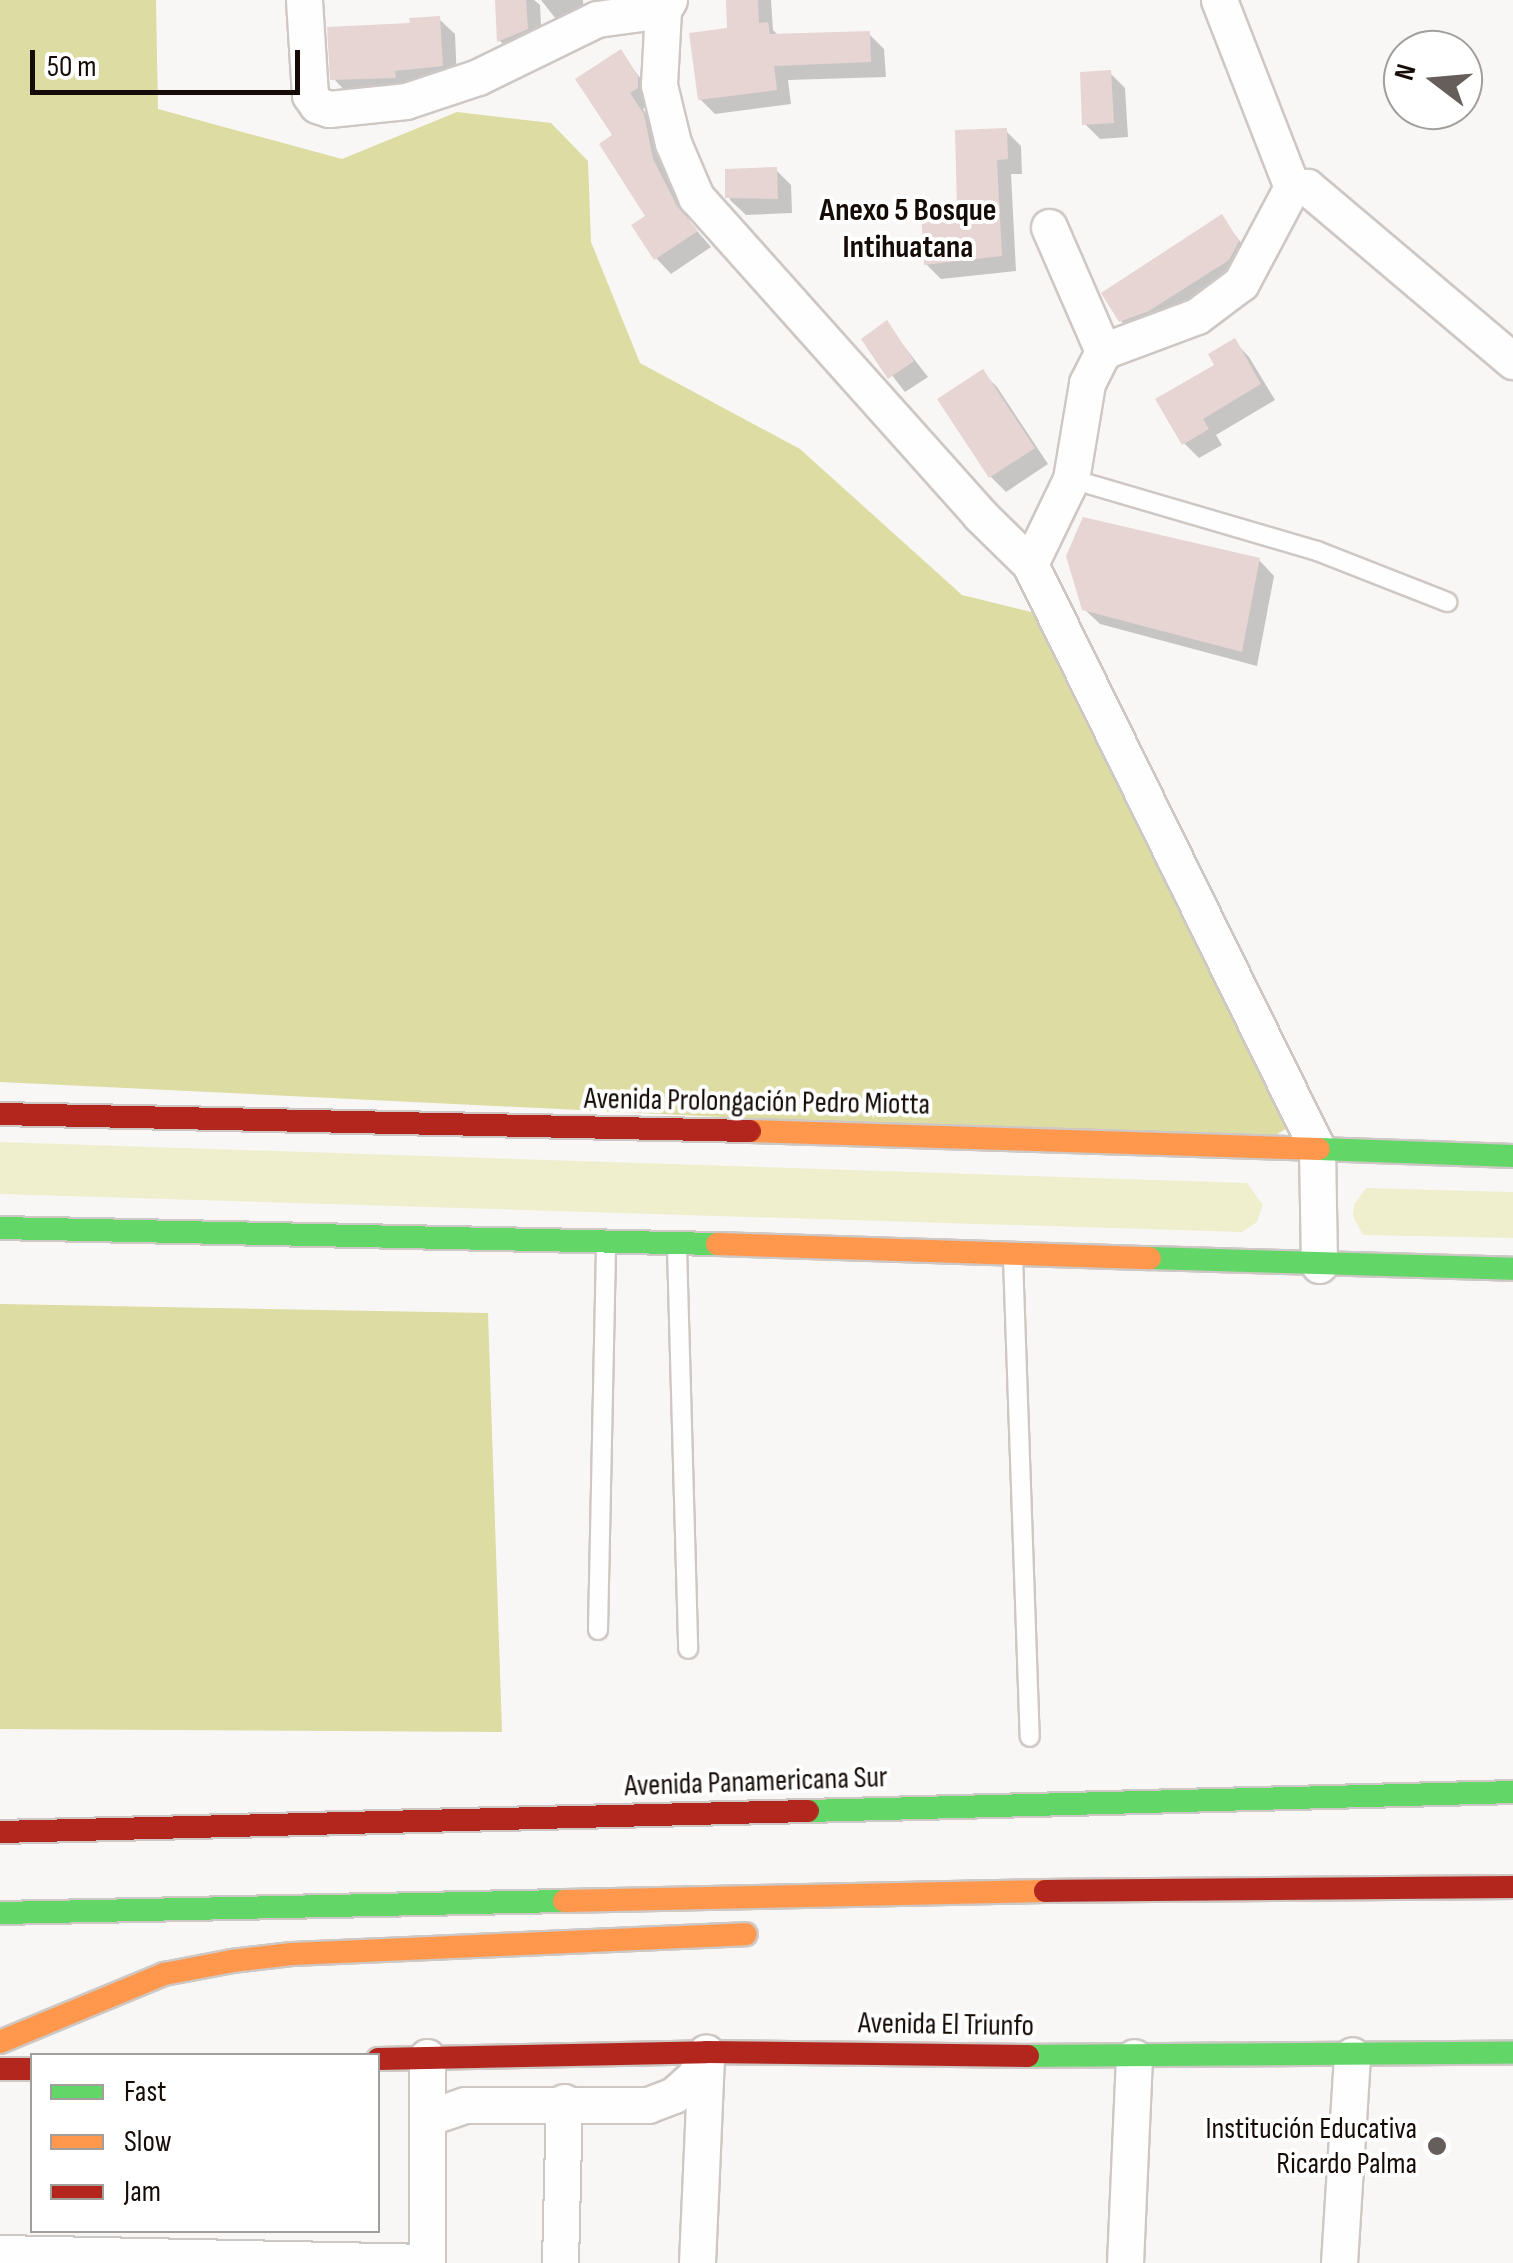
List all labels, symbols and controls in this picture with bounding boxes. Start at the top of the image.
scale bar [35,30,305,92]
north arrow [1383,30,1483,130]
text: 50 m [47,49,96,85]
text: N [1388,60,1424,84]
district label: Anexo 5 Bosque Intihuatana [819,193,997,268]
street label: Avenida Prolongación Pedro Miotta [584,1081,930,1123]
street label: Avenida Panamericana Sur [624,1759,888,1805]
street label: Avenida El Triunfo [858,2005,1034,2045]
legend [30,2053,380,2233]
text: Fast [124,2074,166,2110]
place label: Institución Educativa Ricardo Palma [1205,2111,1417,2182]
text: Slow [124,2124,172,2160]
marker: Institución Educativa Ricardo Palma [1426,2135,1448,2157]
text: Jam [124,2174,161,2210]

